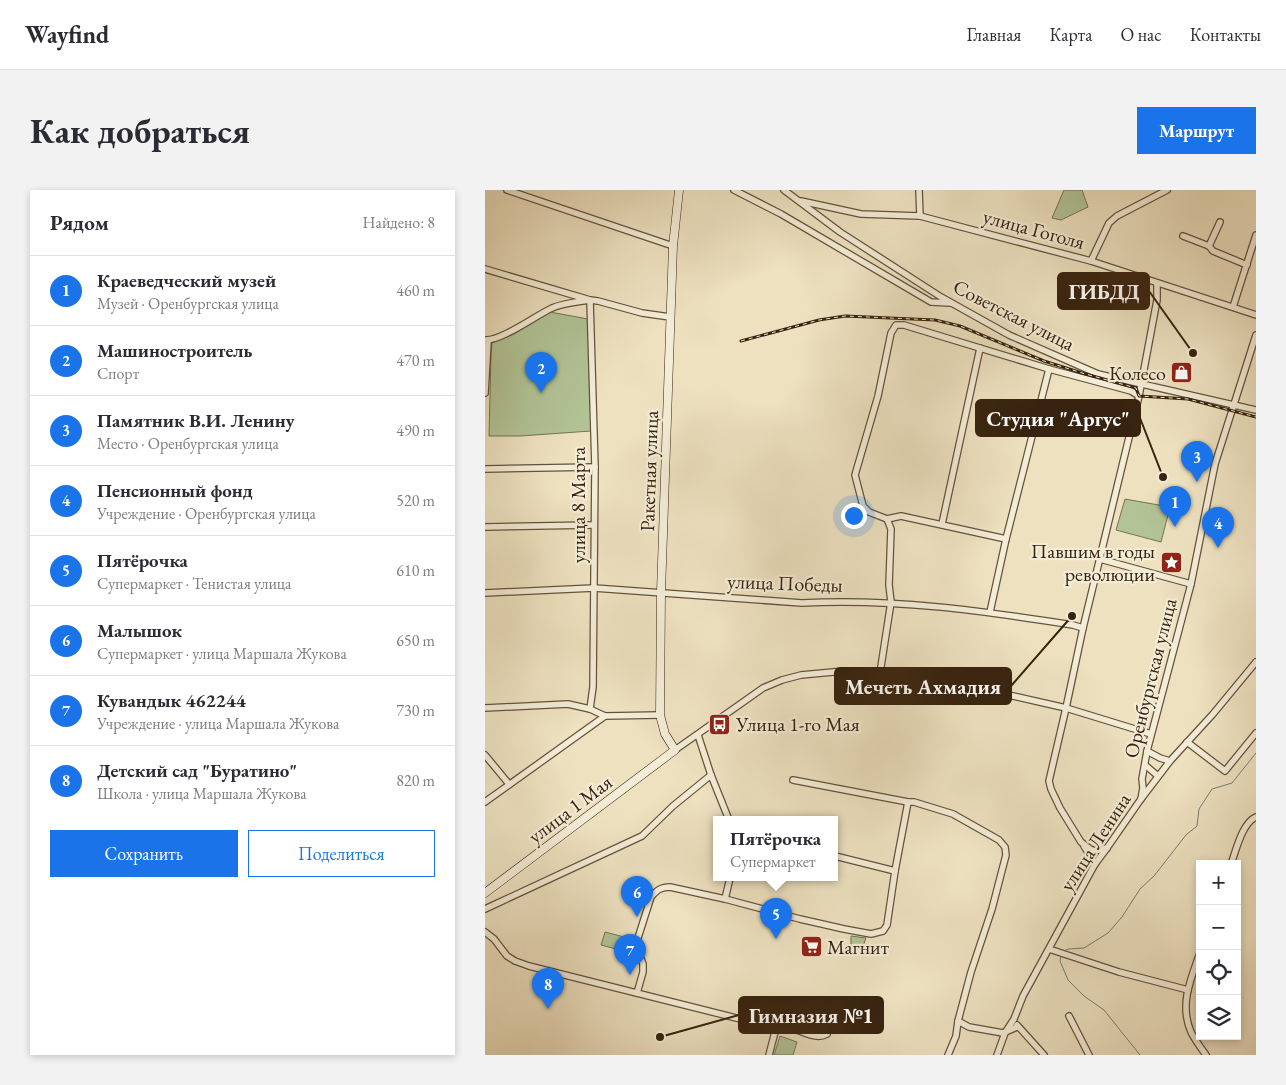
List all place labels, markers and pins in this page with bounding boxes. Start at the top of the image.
callout: ГИБДД [1058,273,1149,309]
pin: 2 [525,352,557,393]
place label: Колесо [1109,360,1166,386]
shop icon: Колесо [1170,361,1194,385]
callout: Студия "Аргус" [976,400,1140,436]
pin: 3 [1181,441,1213,482]
pin: 1 [1159,486,1191,527]
pin: 4 [1202,507,1234,548]
place label: Павшим в годы революции [1031,538,1155,587]
place icon: Павшим в годы революции [1159,550,1183,574]
callout: Мечеть Ахмадия [835,668,1011,704]
place label: Улица 1-го Мая [735,711,860,737]
bus stop icon: Улица 1-го Мая [708,712,732,736]
pin: 6 [621,876,653,917]
pin: 5 [760,898,792,939]
pin: 7 [614,934,646,975]
place label: Магнит [827,934,889,960]
supermarket icon: Магнит [799,935,823,959]
pin: 8 [532,968,564,1009]
callout: Гимназия №1 [739,997,883,1033]

